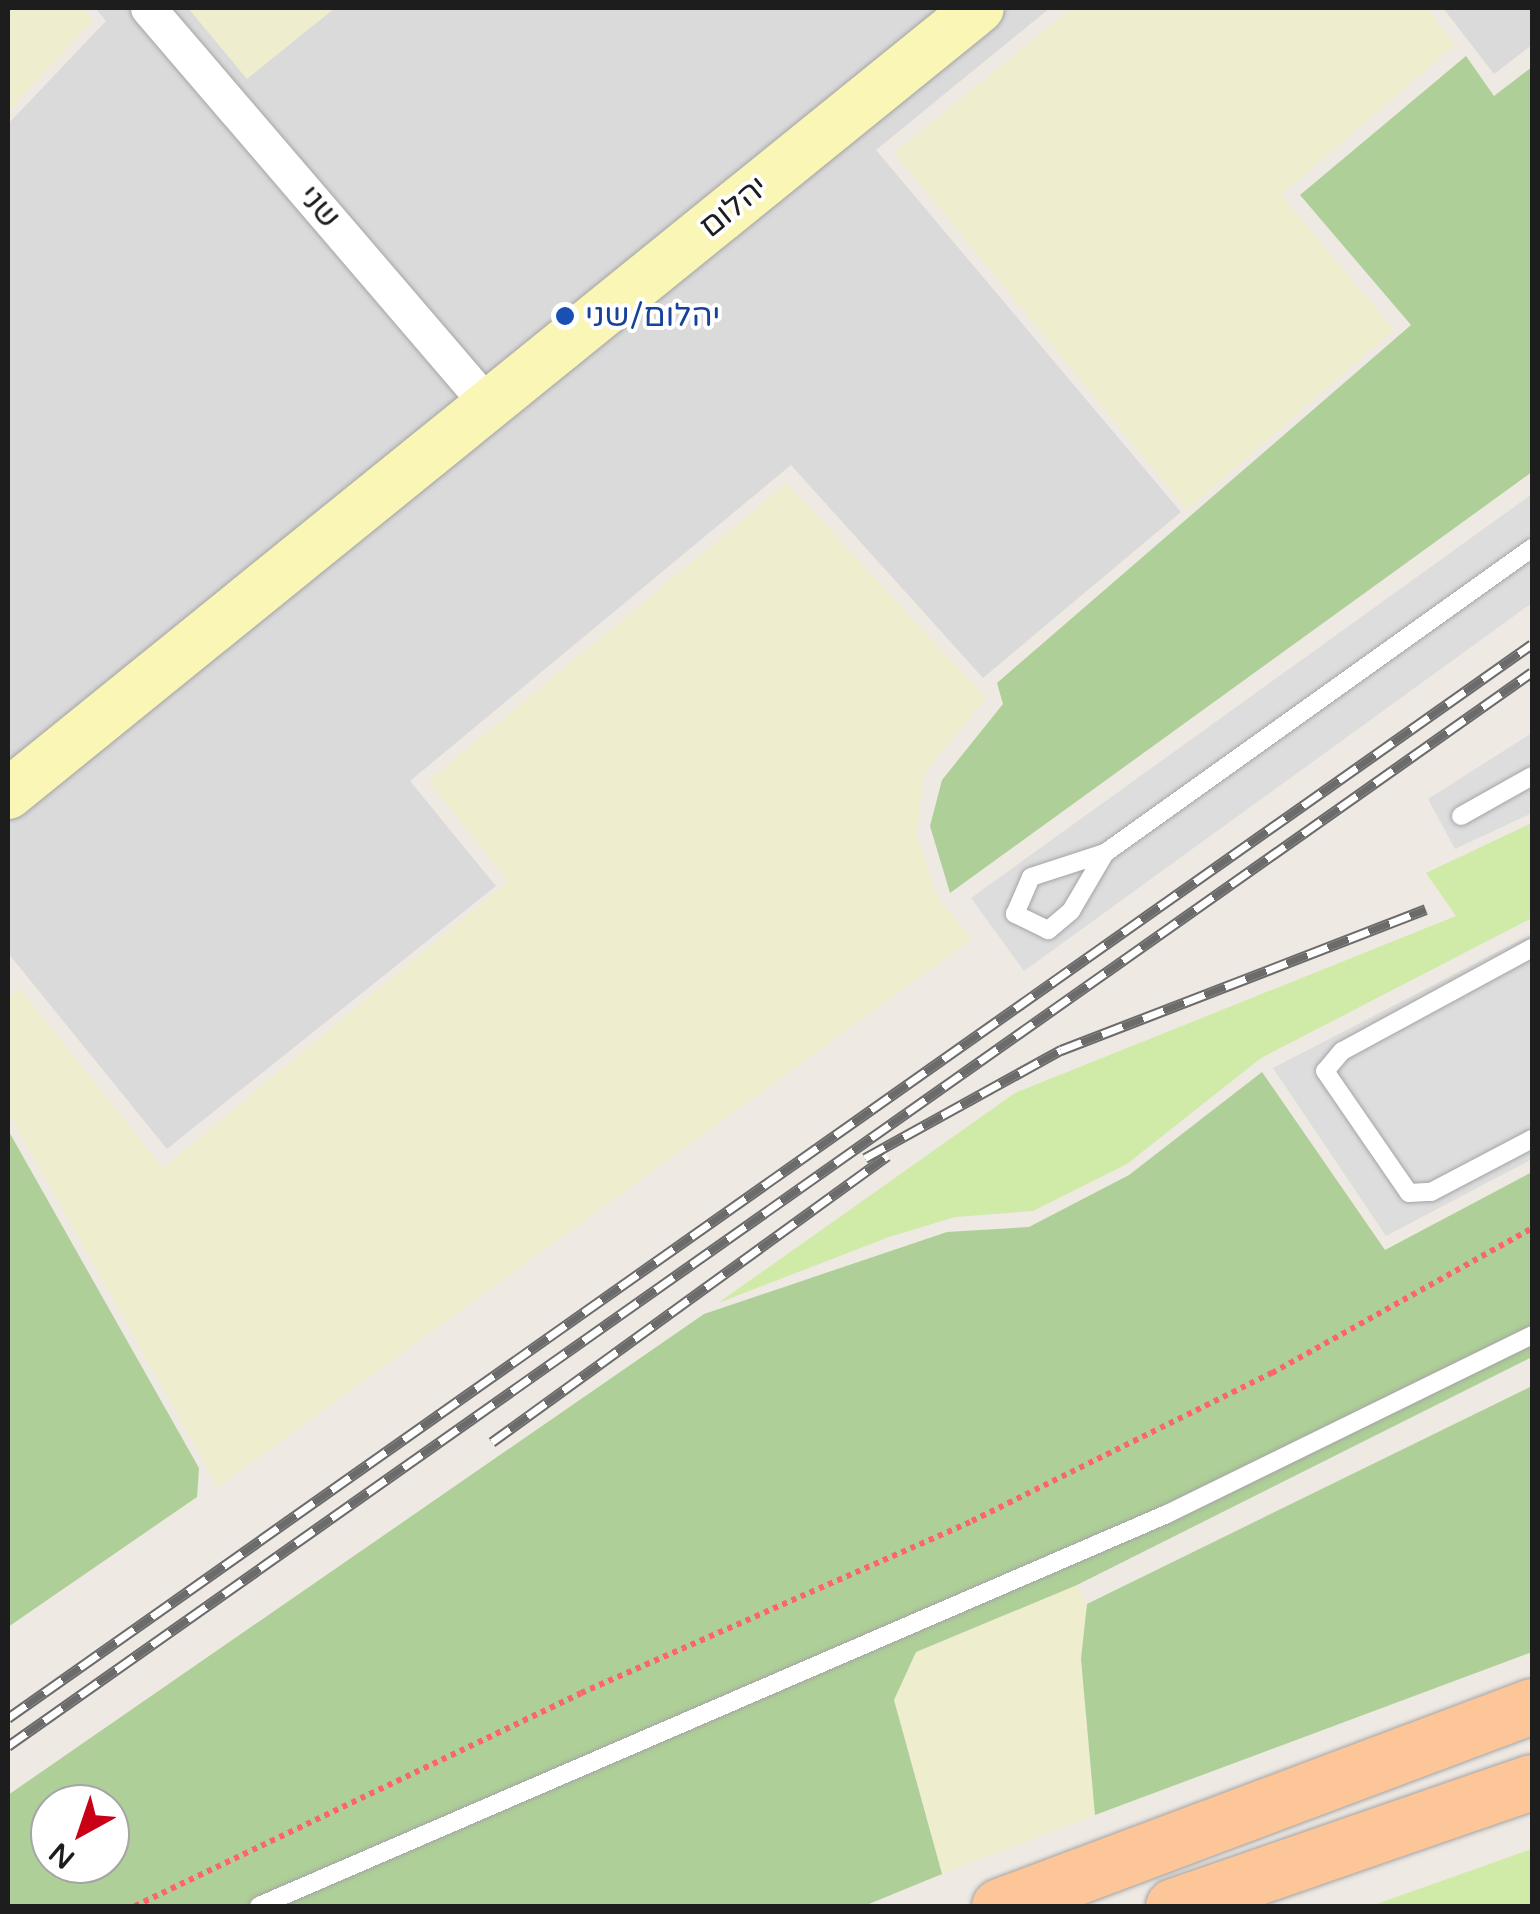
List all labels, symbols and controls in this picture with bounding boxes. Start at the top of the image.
street label: יהלום [692,168,776,246]
street label: שני [290,178,348,236]
place label: יהלום/שני [585,297,720,335]
marker: יהלום/שני [554,305,576,327]
north arrow [30,1784,130,1884]
text: N [42,1835,82,1876]

